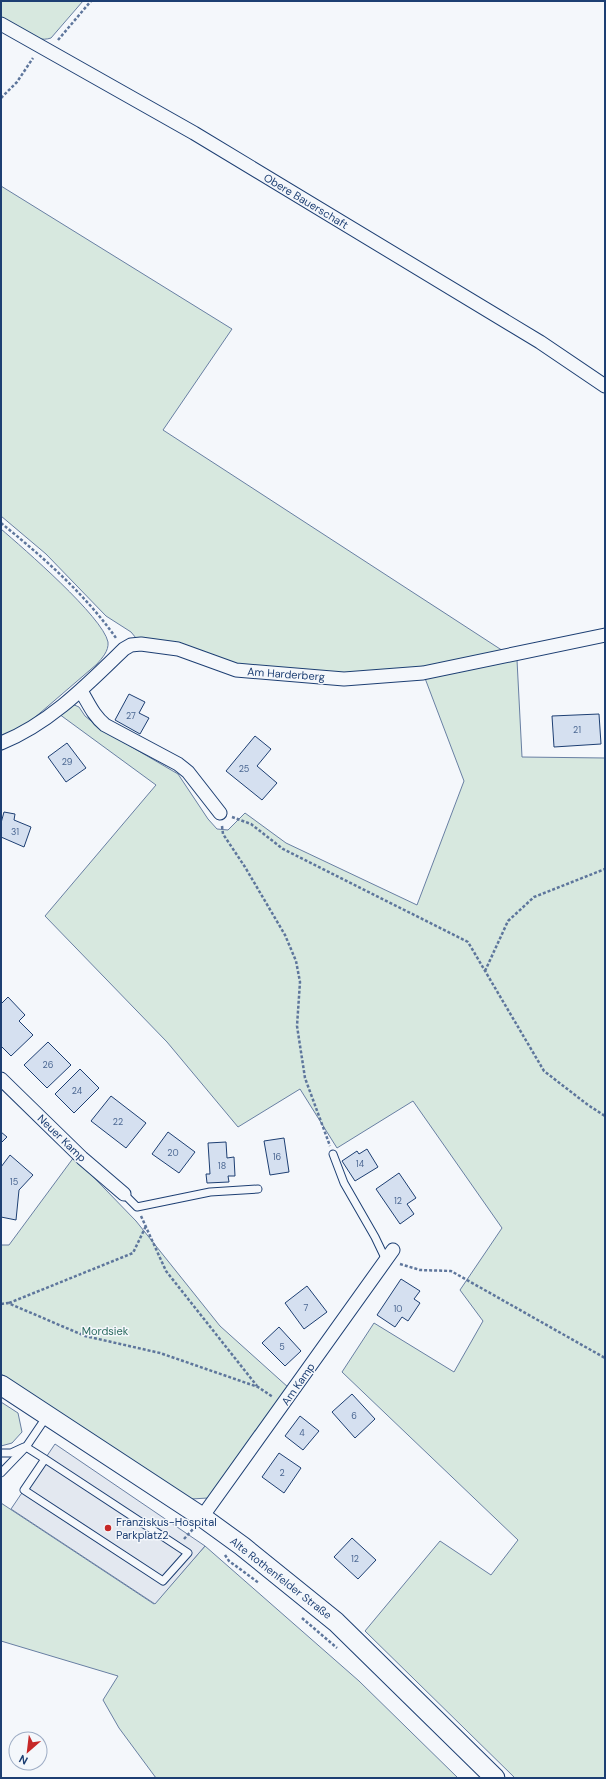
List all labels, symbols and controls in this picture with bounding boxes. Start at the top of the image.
street label: Obere Bauerschaft [261,170,351,232]
street label: Am Harderberg [247,664,325,684]
house number: 27 [126,710,136,722]
house number: 21 [573,724,581,736]
house number: 29 [62,756,73,768]
house number: 25 [239,763,249,775]
house number: 31 [11,826,19,838]
house number: 26 [43,1059,54,1071]
house number: 24 [72,1085,83,1097]
street label: Neuer Kamp [35,1111,89,1165]
house number: 22 [113,1116,123,1128]
house number: 20 [167,1147,179,1159]
house number: 16 [273,1151,282,1163]
house number: 14 [356,1158,365,1170]
house number: 18 [218,1160,226,1172]
house number: 15 [10,1176,18,1188]
house number: 12 [394,1195,402,1207]
house number: 7 [304,1302,309,1314]
house number: 10 [394,1303,402,1315]
park label: Mordsiek [82,1324,129,1338]
house number: 5 [279,1341,285,1353]
street label: Am Kamp [278,1360,318,1408]
house number: 6 [351,1410,357,1422]
house number: 4 [299,1427,305,1439]
house number: 2 [279,1467,285,1479]
place label: Franziskus-Hospital Parkplatz2 [116,1515,217,1542]
marker: Franziskus-Hospital Parkplatz2 [103,1523,113,1533]
street label: Alte Rothenfelder Straße [227,1534,335,1622]
house number: 12 [351,1553,359,1565]
north arrow [8,1731,48,1771]
text: N [16,1752,30,1768]

